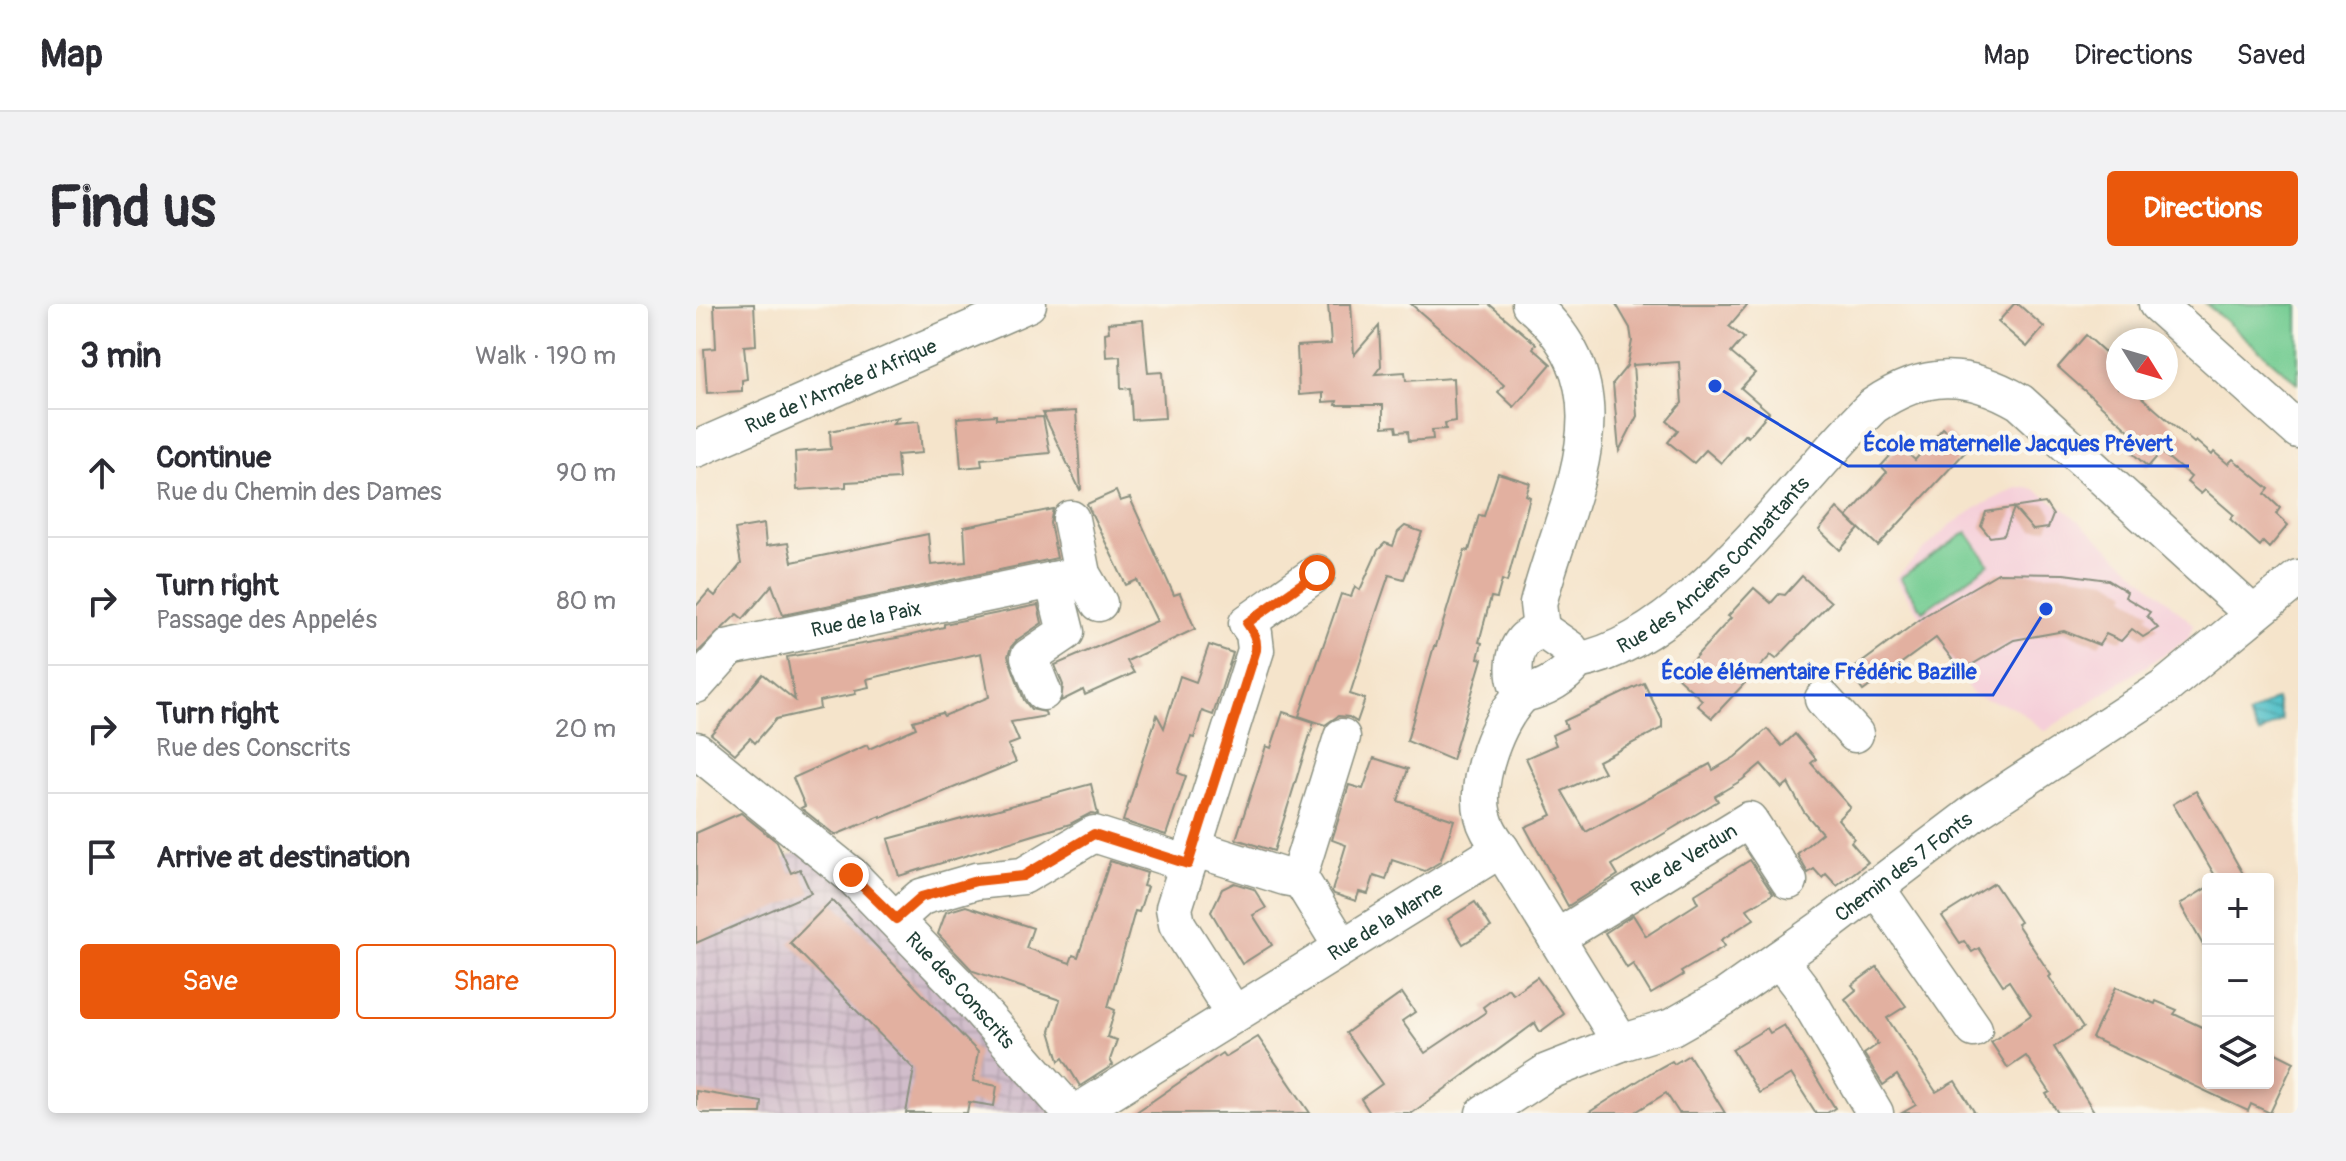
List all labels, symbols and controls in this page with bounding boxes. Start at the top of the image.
text: Map [40,31,103,79]
text: Map [1983,38,2030,73]
text: Directions [2074,38,2193,73]
text: Saved [2237,38,2306,73]
button: Directions [2107,171,2298,246]
text: Find us [48,174,216,243]
north arrow [2106,328,2178,400]
street label: Rue de l'Armée d'Afrique [741,333,941,439]
text: 3 min [80,335,162,378]
text: Walk · 190 m [475,340,616,372]
callout: École maternelle Jacques Prévert [1848,420,2189,466]
text: École maternelle Jacques Prévert [1863,430,2174,458]
text: Continue [156,439,271,476]
icon: ahead [80,451,124,495]
text: 90 m [556,457,616,489]
street label: Rue des Anciens Combattants [1613,472,1815,659]
text: Rue du Chemin des Dames [156,476,442,508]
route start [1299,555,1335,591]
text: Turn right [156,567,279,604]
icon: right [80,579,124,623]
text: 80 m [556,585,616,617]
street label: Rue de la Paix [809,596,923,643]
text: Passage des Appelés [156,604,377,636]
callout: École élémentaire Frédéric Bazille [1645,649,1993,695]
text: École élémentaire Frédéric Bazille [1661,658,1978,686]
text: Turn right [156,695,279,732]
icon: right [80,707,124,751]
text: 20 m [555,713,616,745]
text: Rue des Conscrits [156,732,350,764]
street label: Chemin des 7 Fonts [1830,807,1977,927]
street label: Rue de Verdun [1627,818,1742,902]
icon: arrive [80,835,124,879]
text: Arrive at destination [156,839,410,876]
route end [833,857,869,893]
map controls [2202,873,2274,1089]
button: + [2202,873,2274,945]
street label: Rue de la Marne [1323,876,1448,966]
street label: Rue des Conscrits [900,927,1020,1054]
button: Save [80,944,340,1019]
button: Share [356,944,616,1019]
button: − [2202,945,2274,1017]
button: layers [2202,1017,2274,1089]

